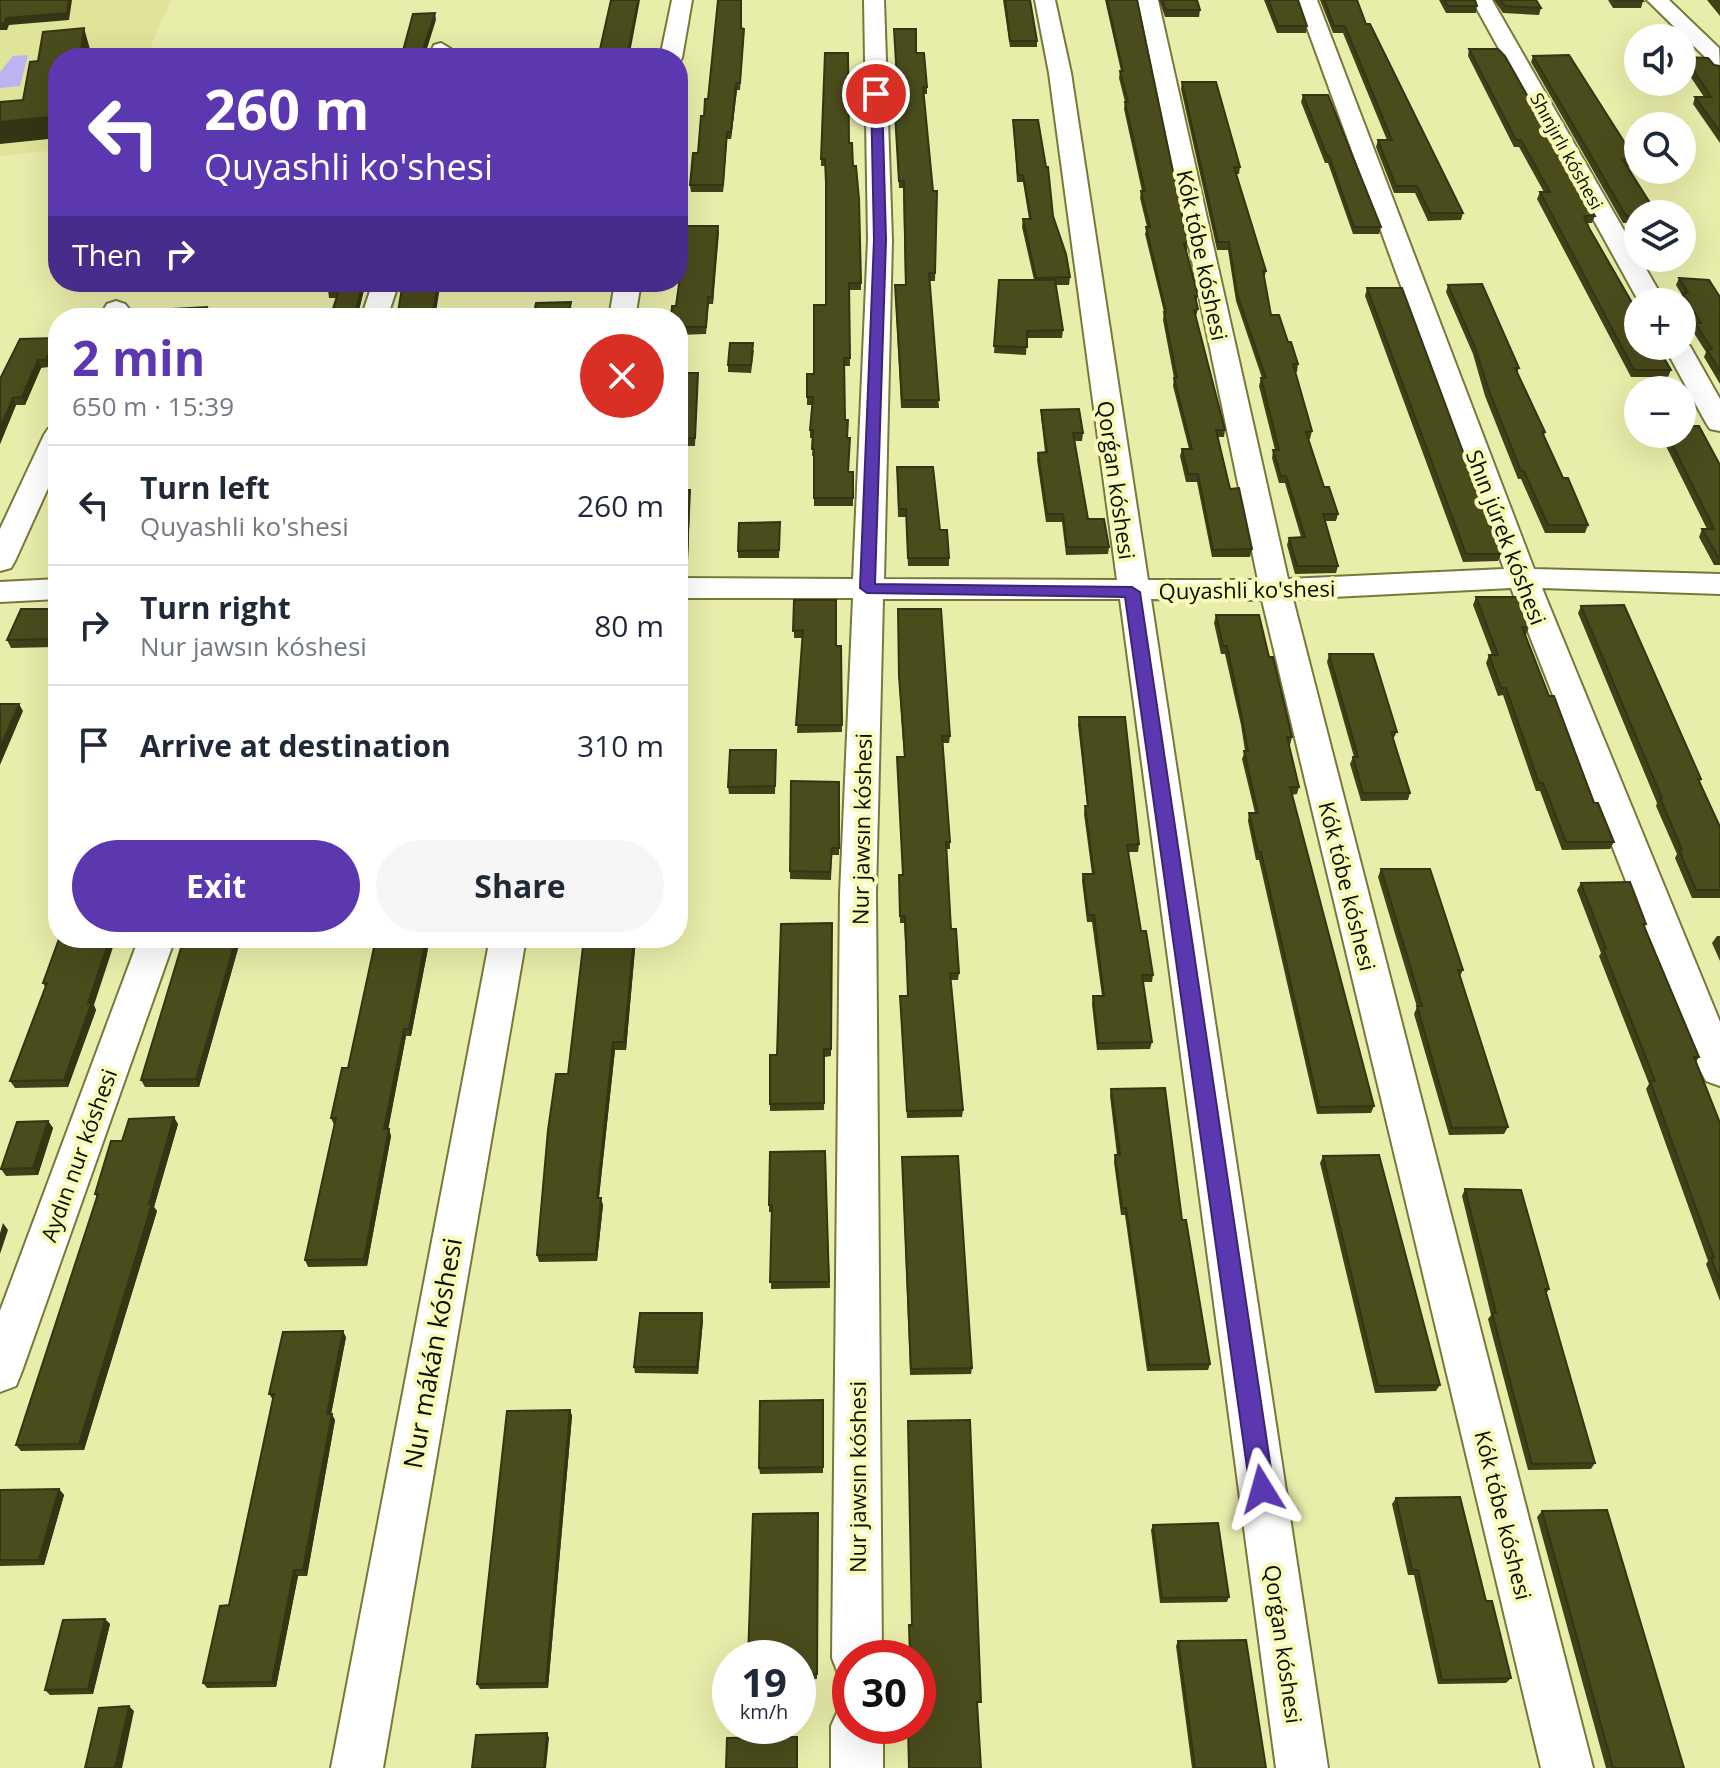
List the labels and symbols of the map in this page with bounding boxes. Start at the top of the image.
pin [842,60,910,128]
street label: Shınjırlı kóshesi [1525,88,1609,214]
street label: Kók tóbe kóshesi [1170,167,1236,343]
street label: Qorǵan kóshesi [1091,399,1143,561]
street label: Shın júrek kóshesi [1460,445,1554,629]
street label: Quyashli ko'shesi [1158,572,1336,606]
street label: Nur jawsın kóshesi [844,733,878,925]
street label: Kók tóbe kóshesi [1312,798,1384,974]
street label: Aydın nur kóshesi [33,1064,123,1246]
street label: Nur mákán kóshesi [394,1235,470,1471]
street label: Nur jawsın kóshesi [842,1381,872,1573]
street label: Kók tóbe kóshesi [1468,1427,1540,1603]
position arrow [1220,1447,1304,1531]
street label: Qorǵan kóshesi [1258,1563,1310,1725]
speed limit sign: 30 [832,1640,936,1744]

